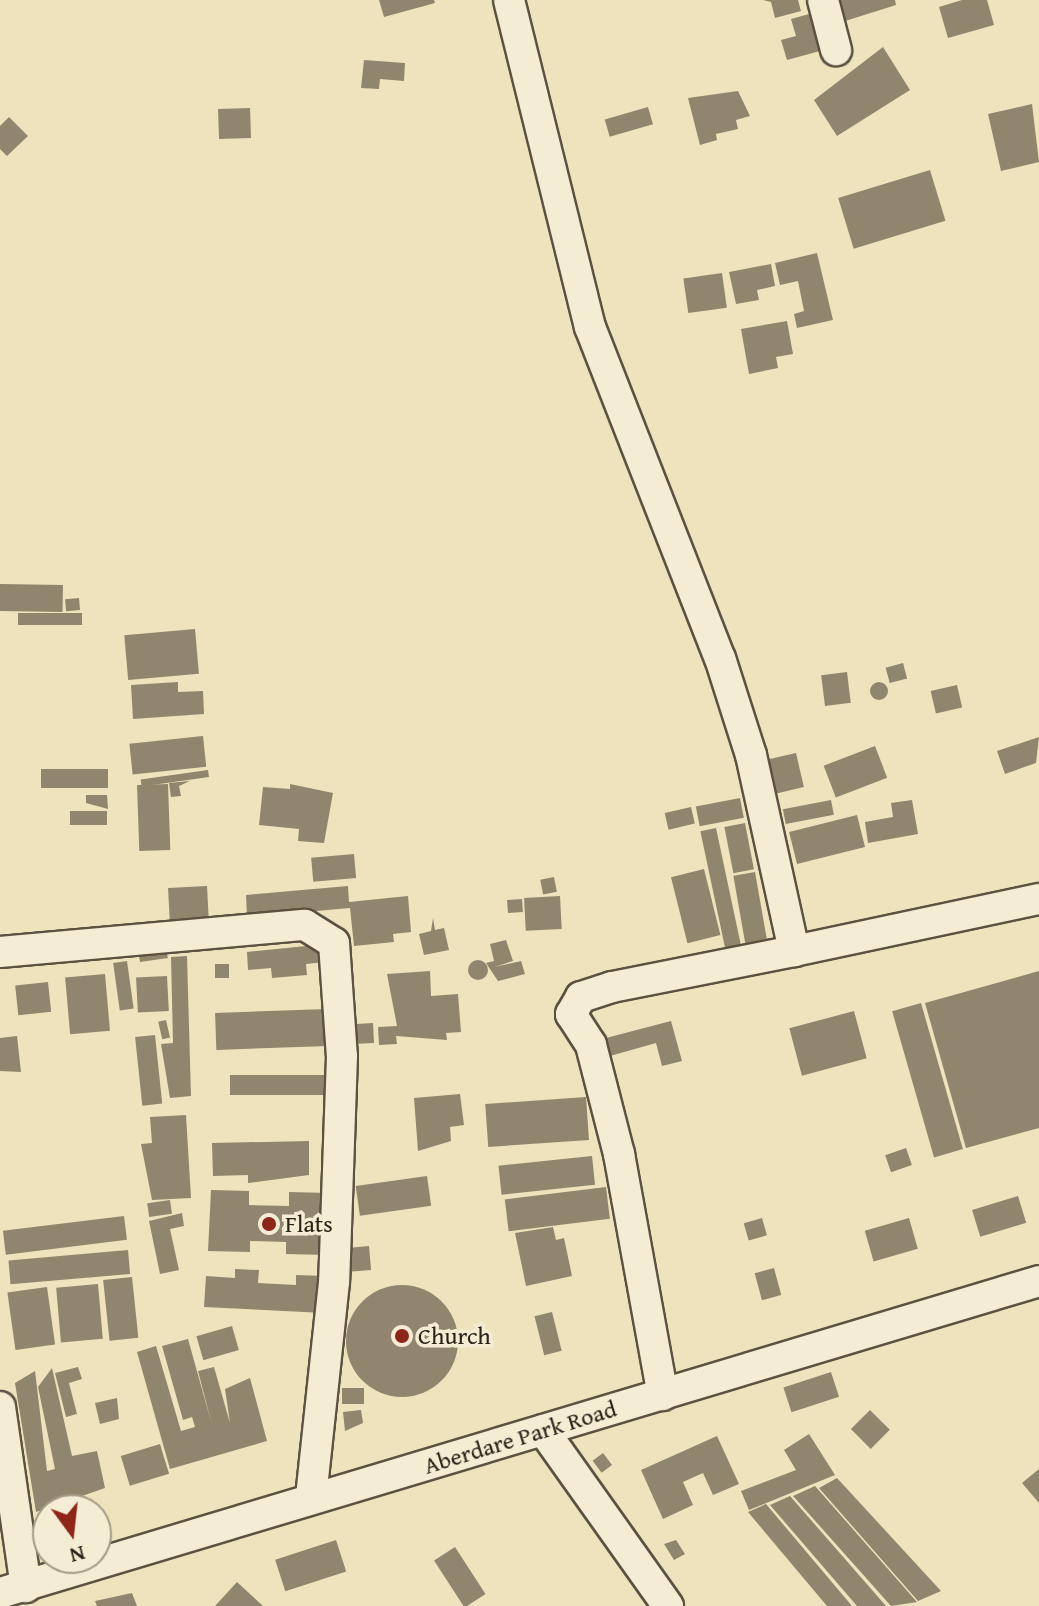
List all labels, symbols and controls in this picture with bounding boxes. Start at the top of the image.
place label: Flats [285,1210,333,1238]
marker: Flats [260,1215,278,1233]
place label: Church [418,1322,491,1350]
marker: Church [393,1327,411,1345]
street label: Aberdare Park Road [420,1394,620,1480]
north arrow [32,1494,112,1574]
text: N [66,1538,89,1573]

